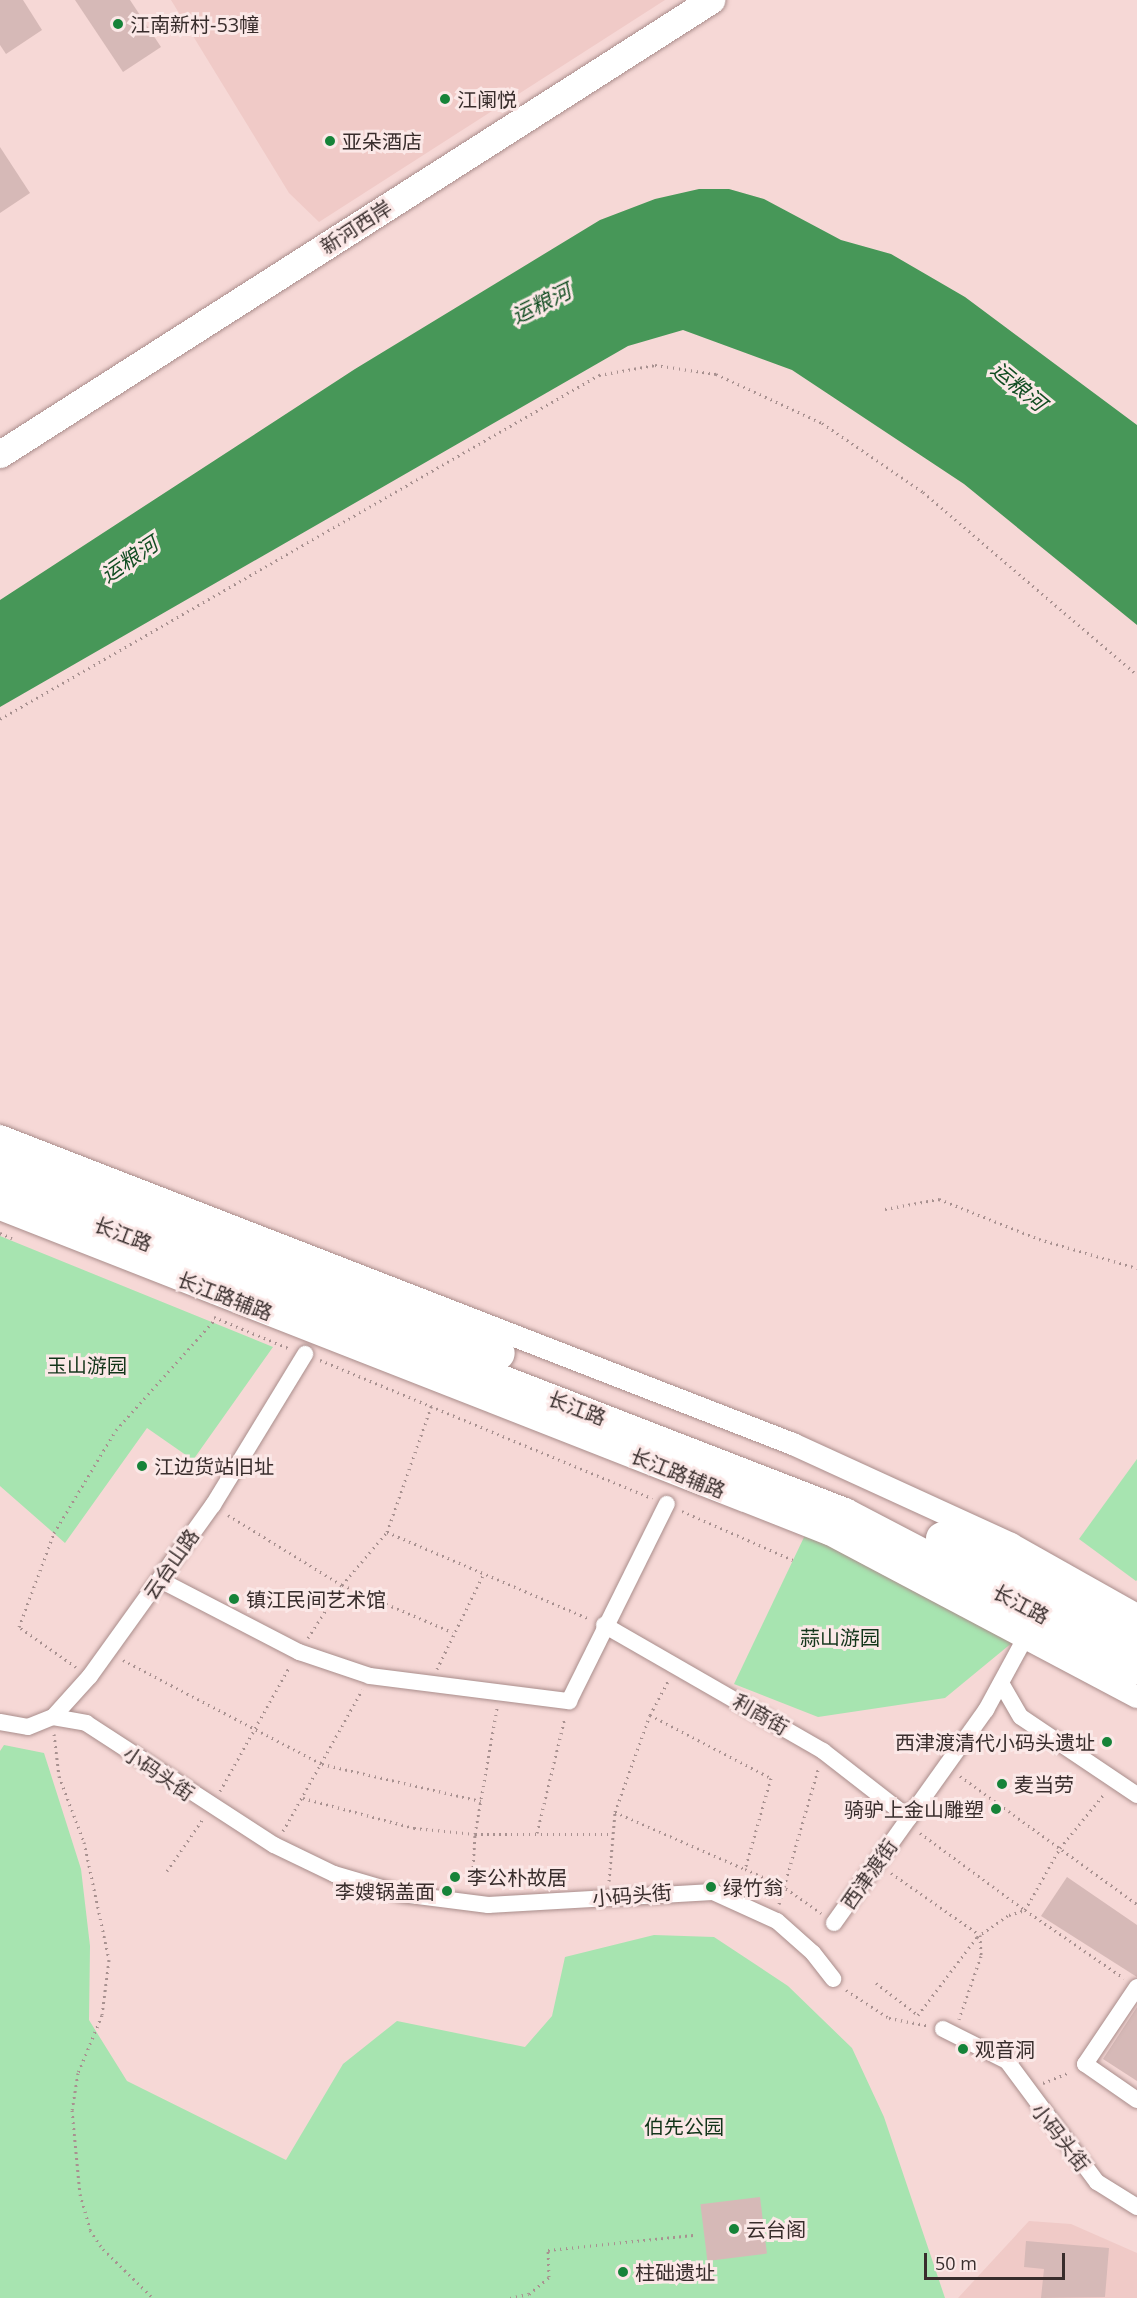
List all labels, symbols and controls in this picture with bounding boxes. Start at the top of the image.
place label: 江南新村-53幢 [130,12,259,36]
marker: 江南新村-53幢 [111,17,125,31]
place label: 江阑悦 [457,87,517,111]
marker: 江阑悦 [438,92,452,106]
place label: 亚朵酒店 [342,129,422,153]
marker: 亚朵酒店 [323,134,337,148]
street label: 新河西岸 [316,195,396,259]
water label: 运粮河 [507,278,575,328]
water label: 运粮河 [987,356,1051,416]
water label: 运粮河 [96,531,162,587]
street label: 长江路 [91,1212,155,1256]
street label: 长江路辅路 [174,1267,276,1325]
park label: 玉山游园 [47,1353,127,1377]
street label: 长江路 [545,1386,609,1430]
street label: 长江路辅路 [627,1443,729,1503]
place label: 江边货站旧址 [154,1454,274,1478]
marker: 江边货站旧址 [135,1459,149,1473]
street label: 云台山路 [138,1524,204,1604]
street label: 长江路 [989,1579,1053,1629]
place label: 镇江民间艺术馆 [246,1587,386,1611]
marker: 镇江民间艺术馆 [227,1592,241,1606]
park label: 蒜山游园 [800,1625,880,1649]
street label: 利商街 [729,1689,793,1739]
place label: 西津渡清代小码头遗址 [895,1730,1095,1754]
marker: 西津渡清代小码头遗址 [1100,1735,1114,1749]
street label: 小码头街 [119,1741,199,1805]
place label: 麦当劳 [1014,1772,1074,1796]
marker: 麦当劳 [995,1777,1009,1791]
place label: 骑驴上金山雕塑 [844,1797,984,1821]
marker: 骑驴上金山雕塑 [989,1802,1003,1816]
street label: 西津渡街 [836,1834,902,1914]
place label: 李公朴故居 [467,1865,567,1889]
marker: 李公朴故居 [448,1870,462,1884]
place label: 绿竹翁 [723,1875,783,1899]
place label: 李嫂锅盖面 [335,1879,435,1903]
street label: 小码头街 [591,1880,673,1910]
marker: 绿竹翁 [704,1880,718,1894]
marker: 李嫂锅盖面 [440,1884,454,1898]
place label: 观音洞 [975,2037,1035,2061]
marker: 观音洞 [956,2042,970,2056]
street label: 小码头街 [1027,2098,1095,2176]
park label: 伯先公园 [644,2114,724,2138]
place label: 云台阁 [746,2217,806,2241]
marker: 云台阁 [727,2222,741,2236]
scale bar [927,2241,1068,2279]
text: 50 m [935,2251,977,2275]
place label: 柱础遗址 [635,2260,715,2284]
marker: 柱础遗址 [616,2265,630,2279]

